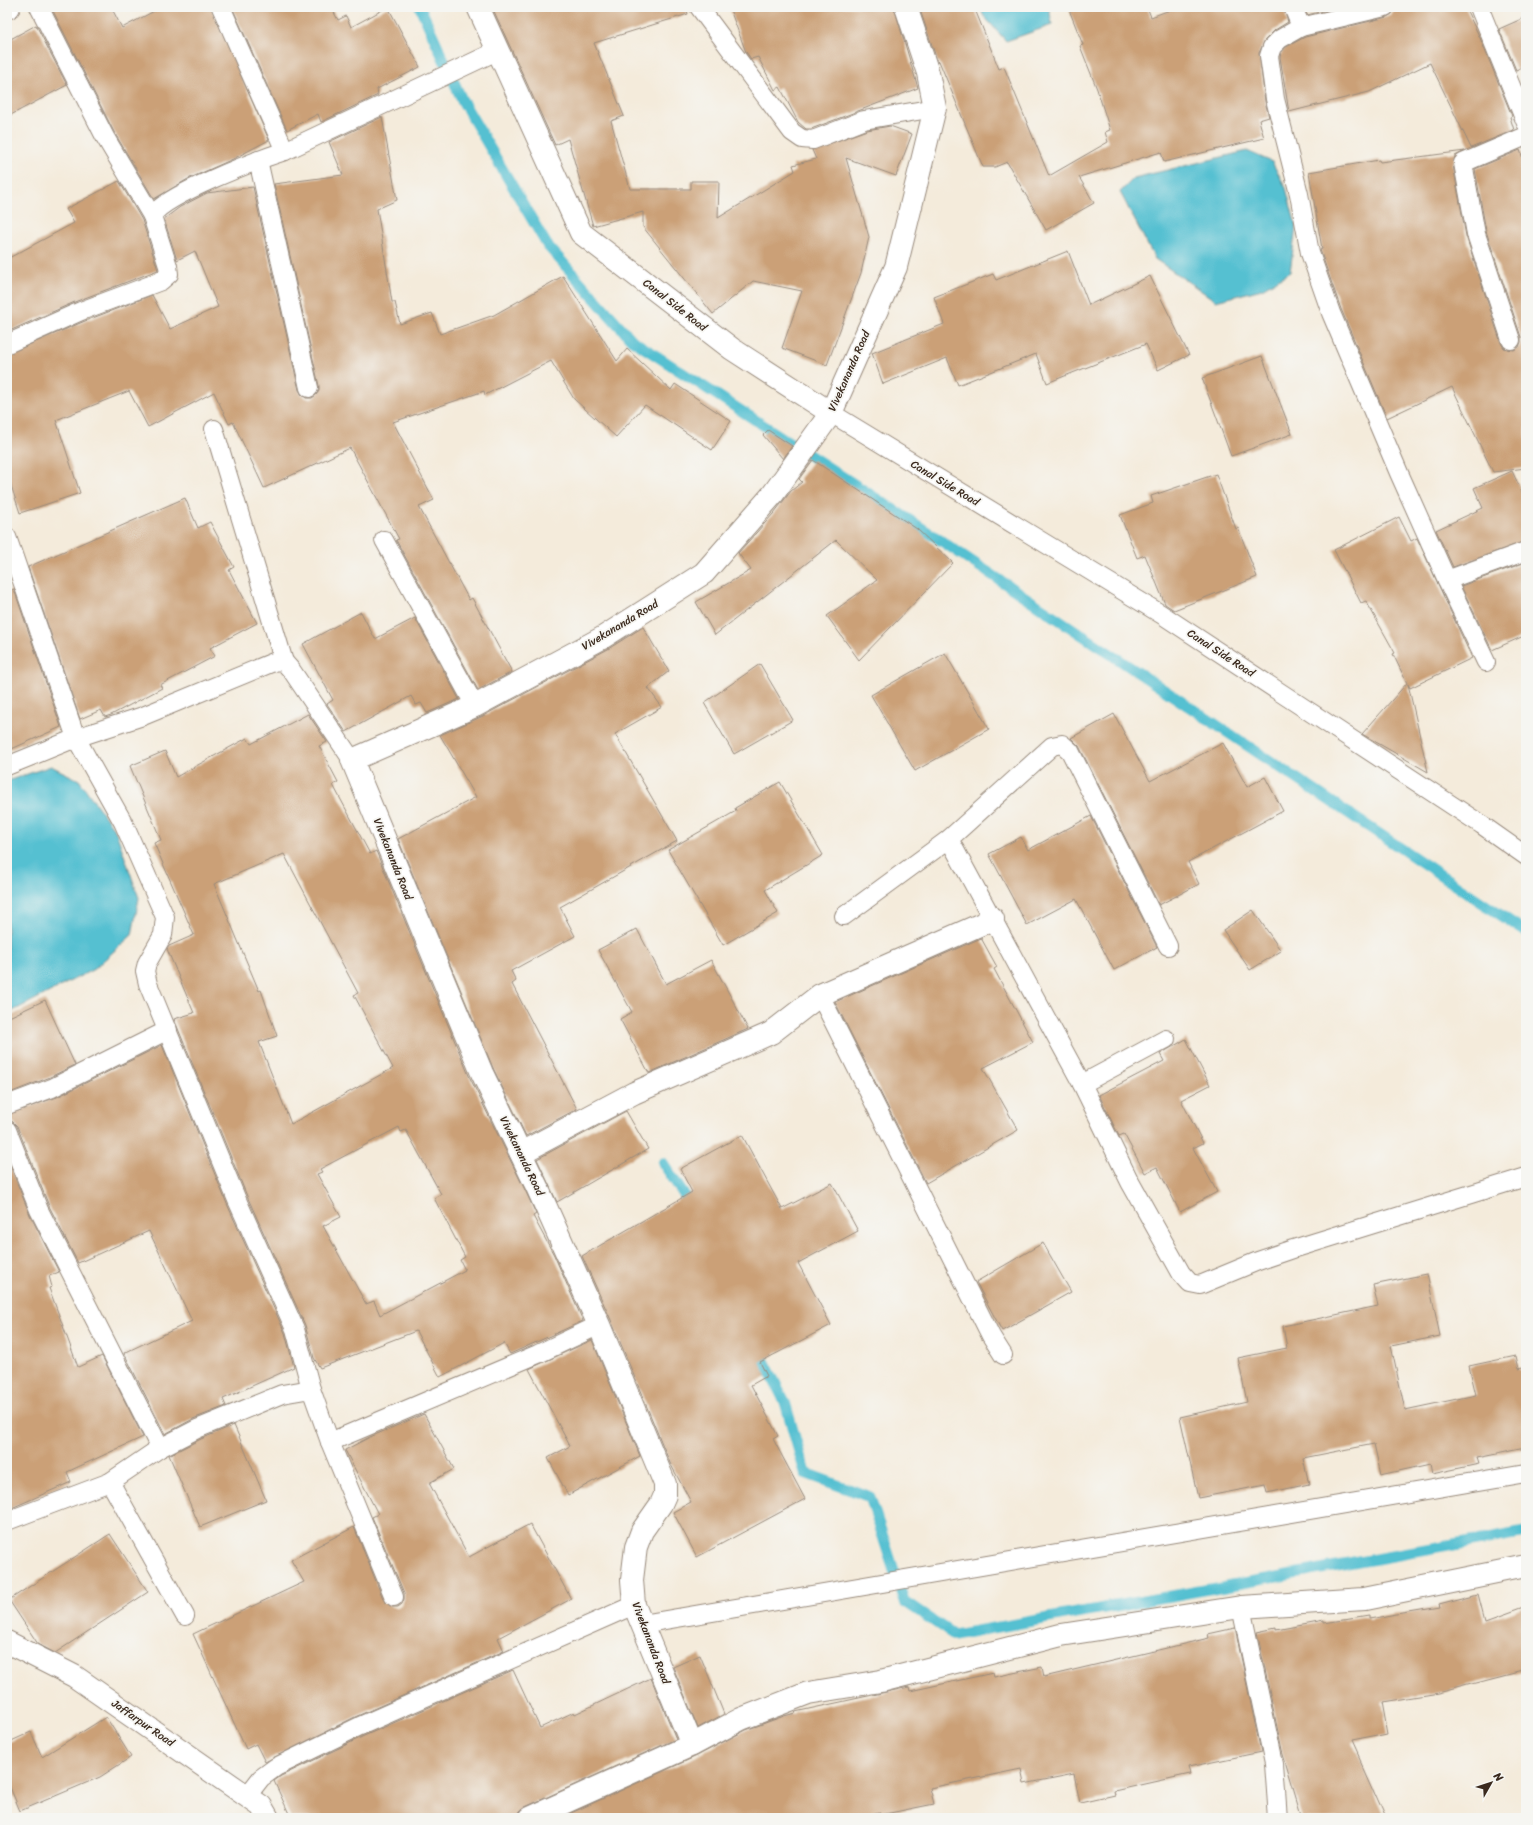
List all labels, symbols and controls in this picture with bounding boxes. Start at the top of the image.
street label: Canal Side Road [639,274,712,337]
street label: Vivekananda Road [823,326,876,414]
street label: Canal Side Road [907,455,984,512]
street label: Vivekananda Road [578,594,663,655]
street label: Canal Side Road [1183,624,1260,683]
street label: Vivekananda Road [368,815,419,904]
street label: Vivekananda Road [494,1113,550,1200]
street label: Vivekananda Road [627,1599,676,1688]
street label: Jaffarpur Road [107,1694,179,1752]
north arrow [1471,1763,1511,1803]
text: N [1488,1767,1508,1786]

